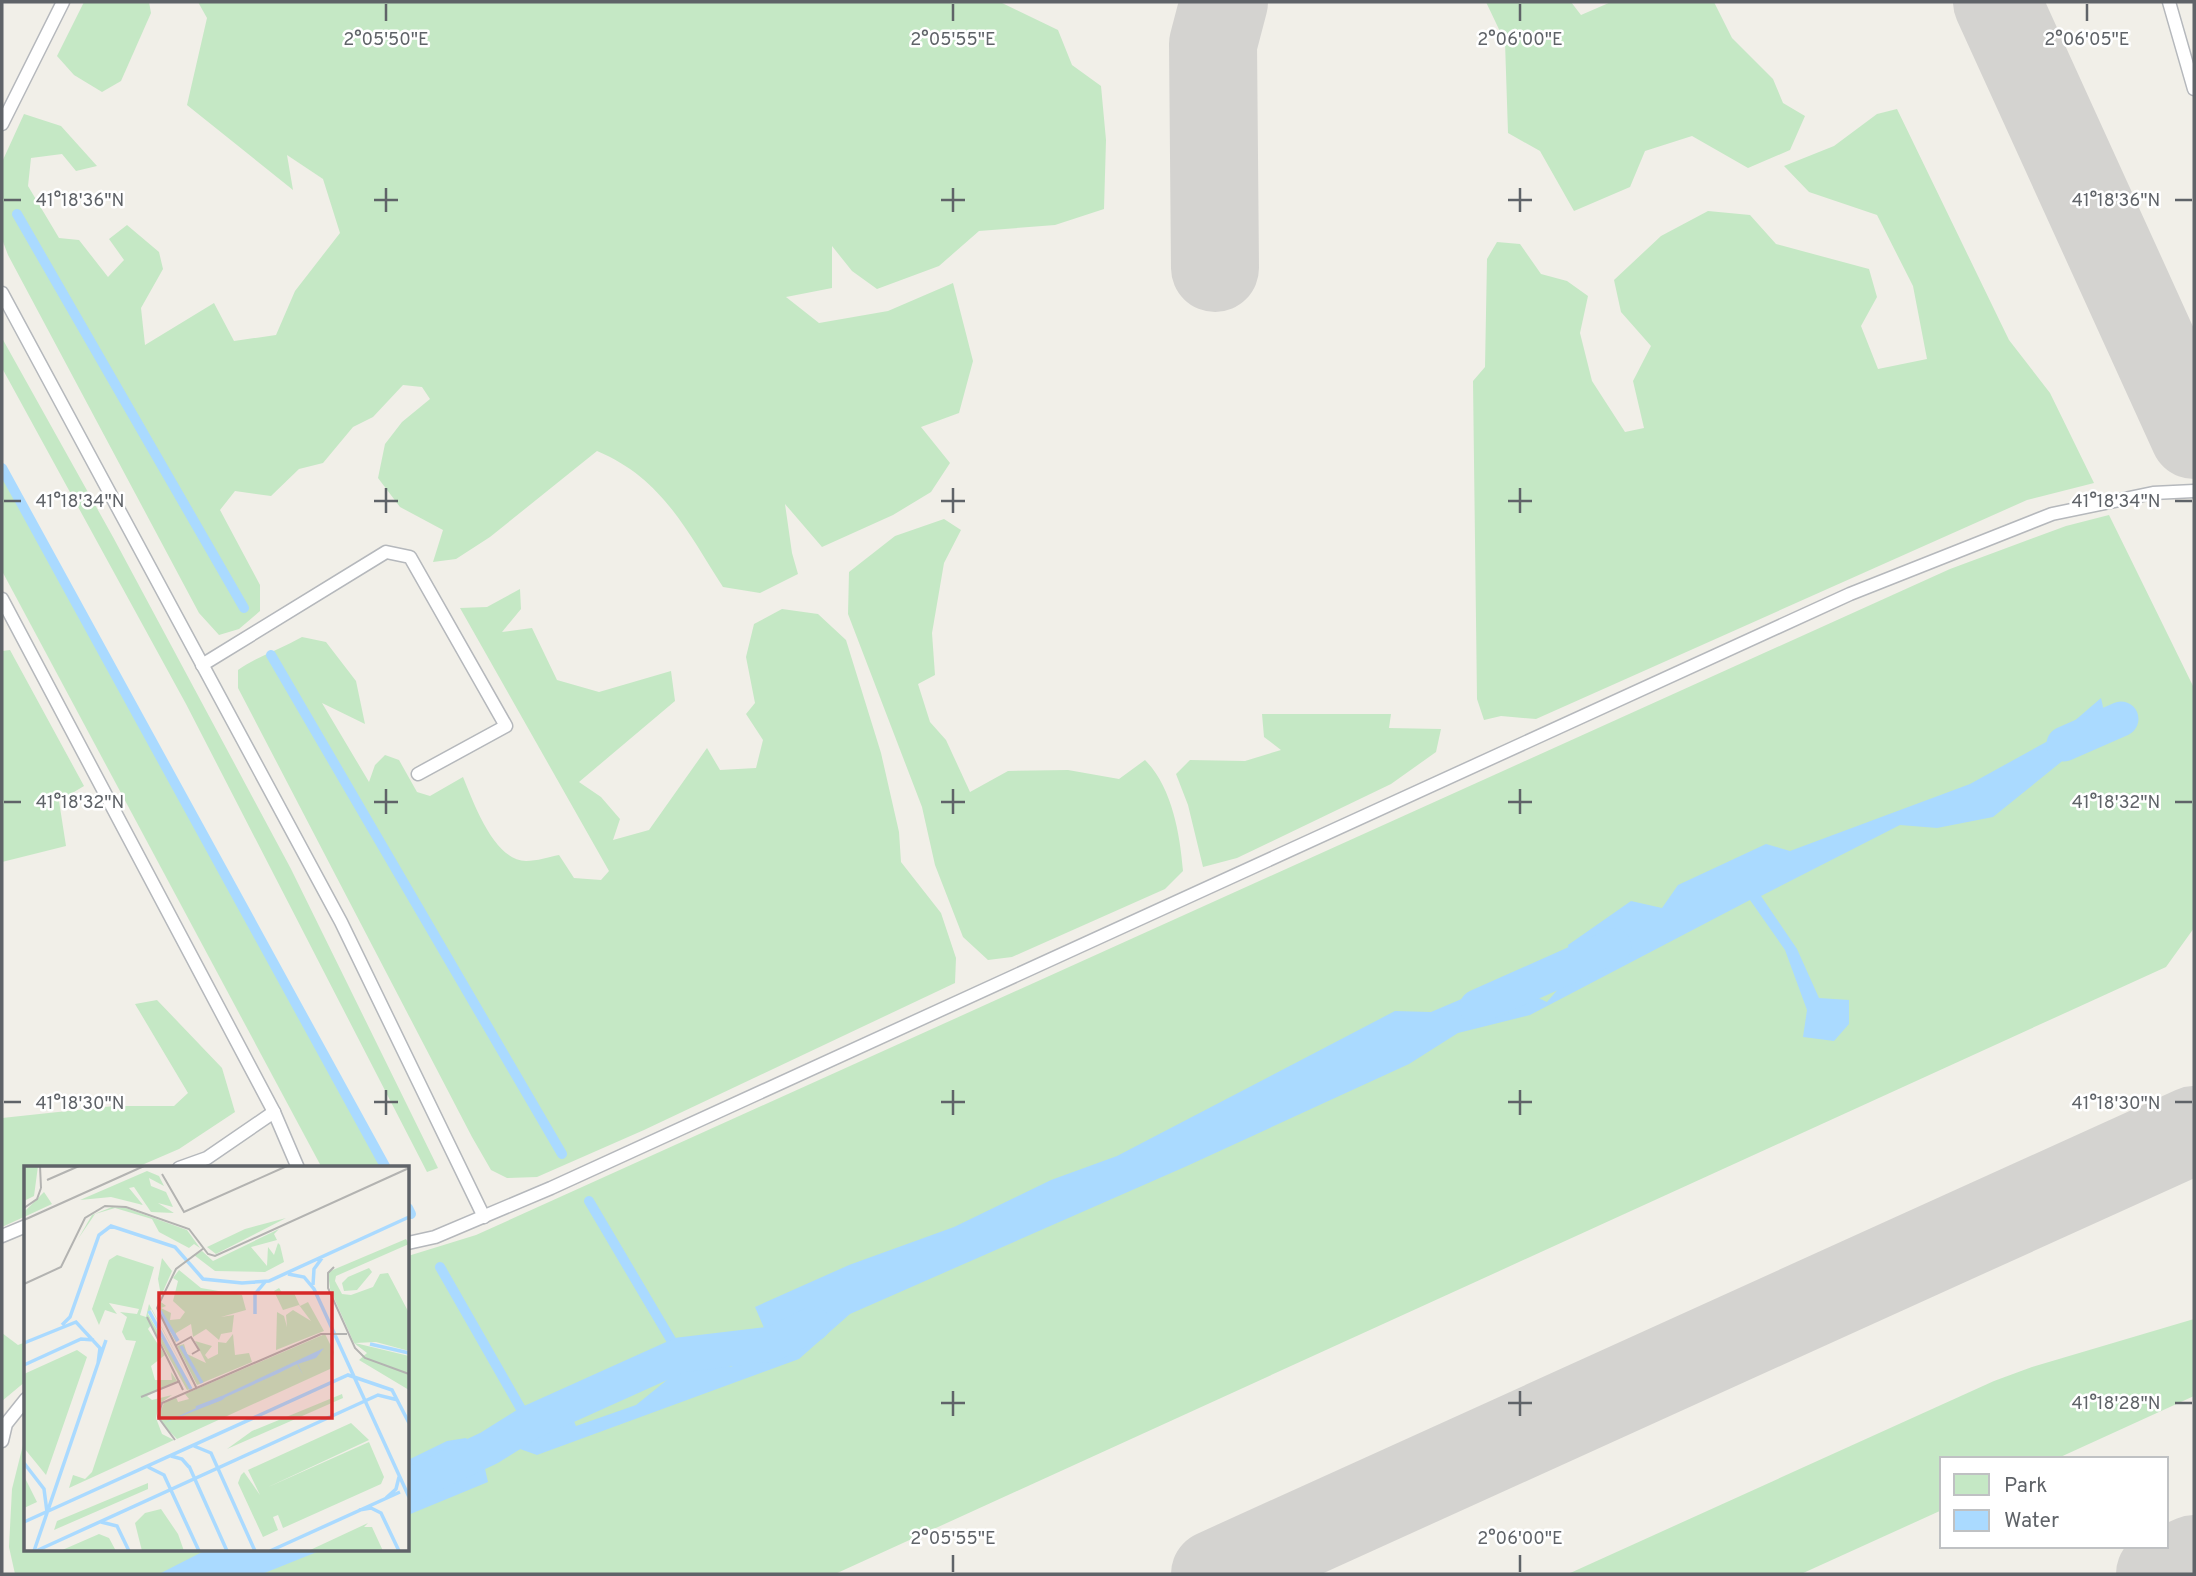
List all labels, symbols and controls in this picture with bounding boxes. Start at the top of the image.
text: 2°05'50"E [343,29,429,52]
text: 2°05'55"E [910,29,996,52]
text: 2°06'00"E [1477,29,1563,52]
text: 2°06'05"E [2044,29,2130,52]
text: 41°18'36"N [36,190,124,213]
text: 41°18'36"N [2072,190,2160,213]
text: 41°18'34"N [36,491,124,514]
text: 41°18'34"N [2072,491,2160,514]
text: 41°18'32"N [36,792,124,815]
text: 41°18'32"N [2072,792,2160,815]
text: 41°18'30"N [35,1093,125,1116]
text: 41°18'30"N [2071,1093,2161,1116]
inset map [24,1166,410,1552]
text: 41°18'28"N [2072,1393,2160,1416]
legend [1940,1457,2168,1548]
text: Park [2004,1473,2047,1500]
text: Water [2004,1508,2059,1535]
text: 2°05'55"E [910,1528,996,1551]
text: 2°06'00"E [1477,1528,1563,1551]

